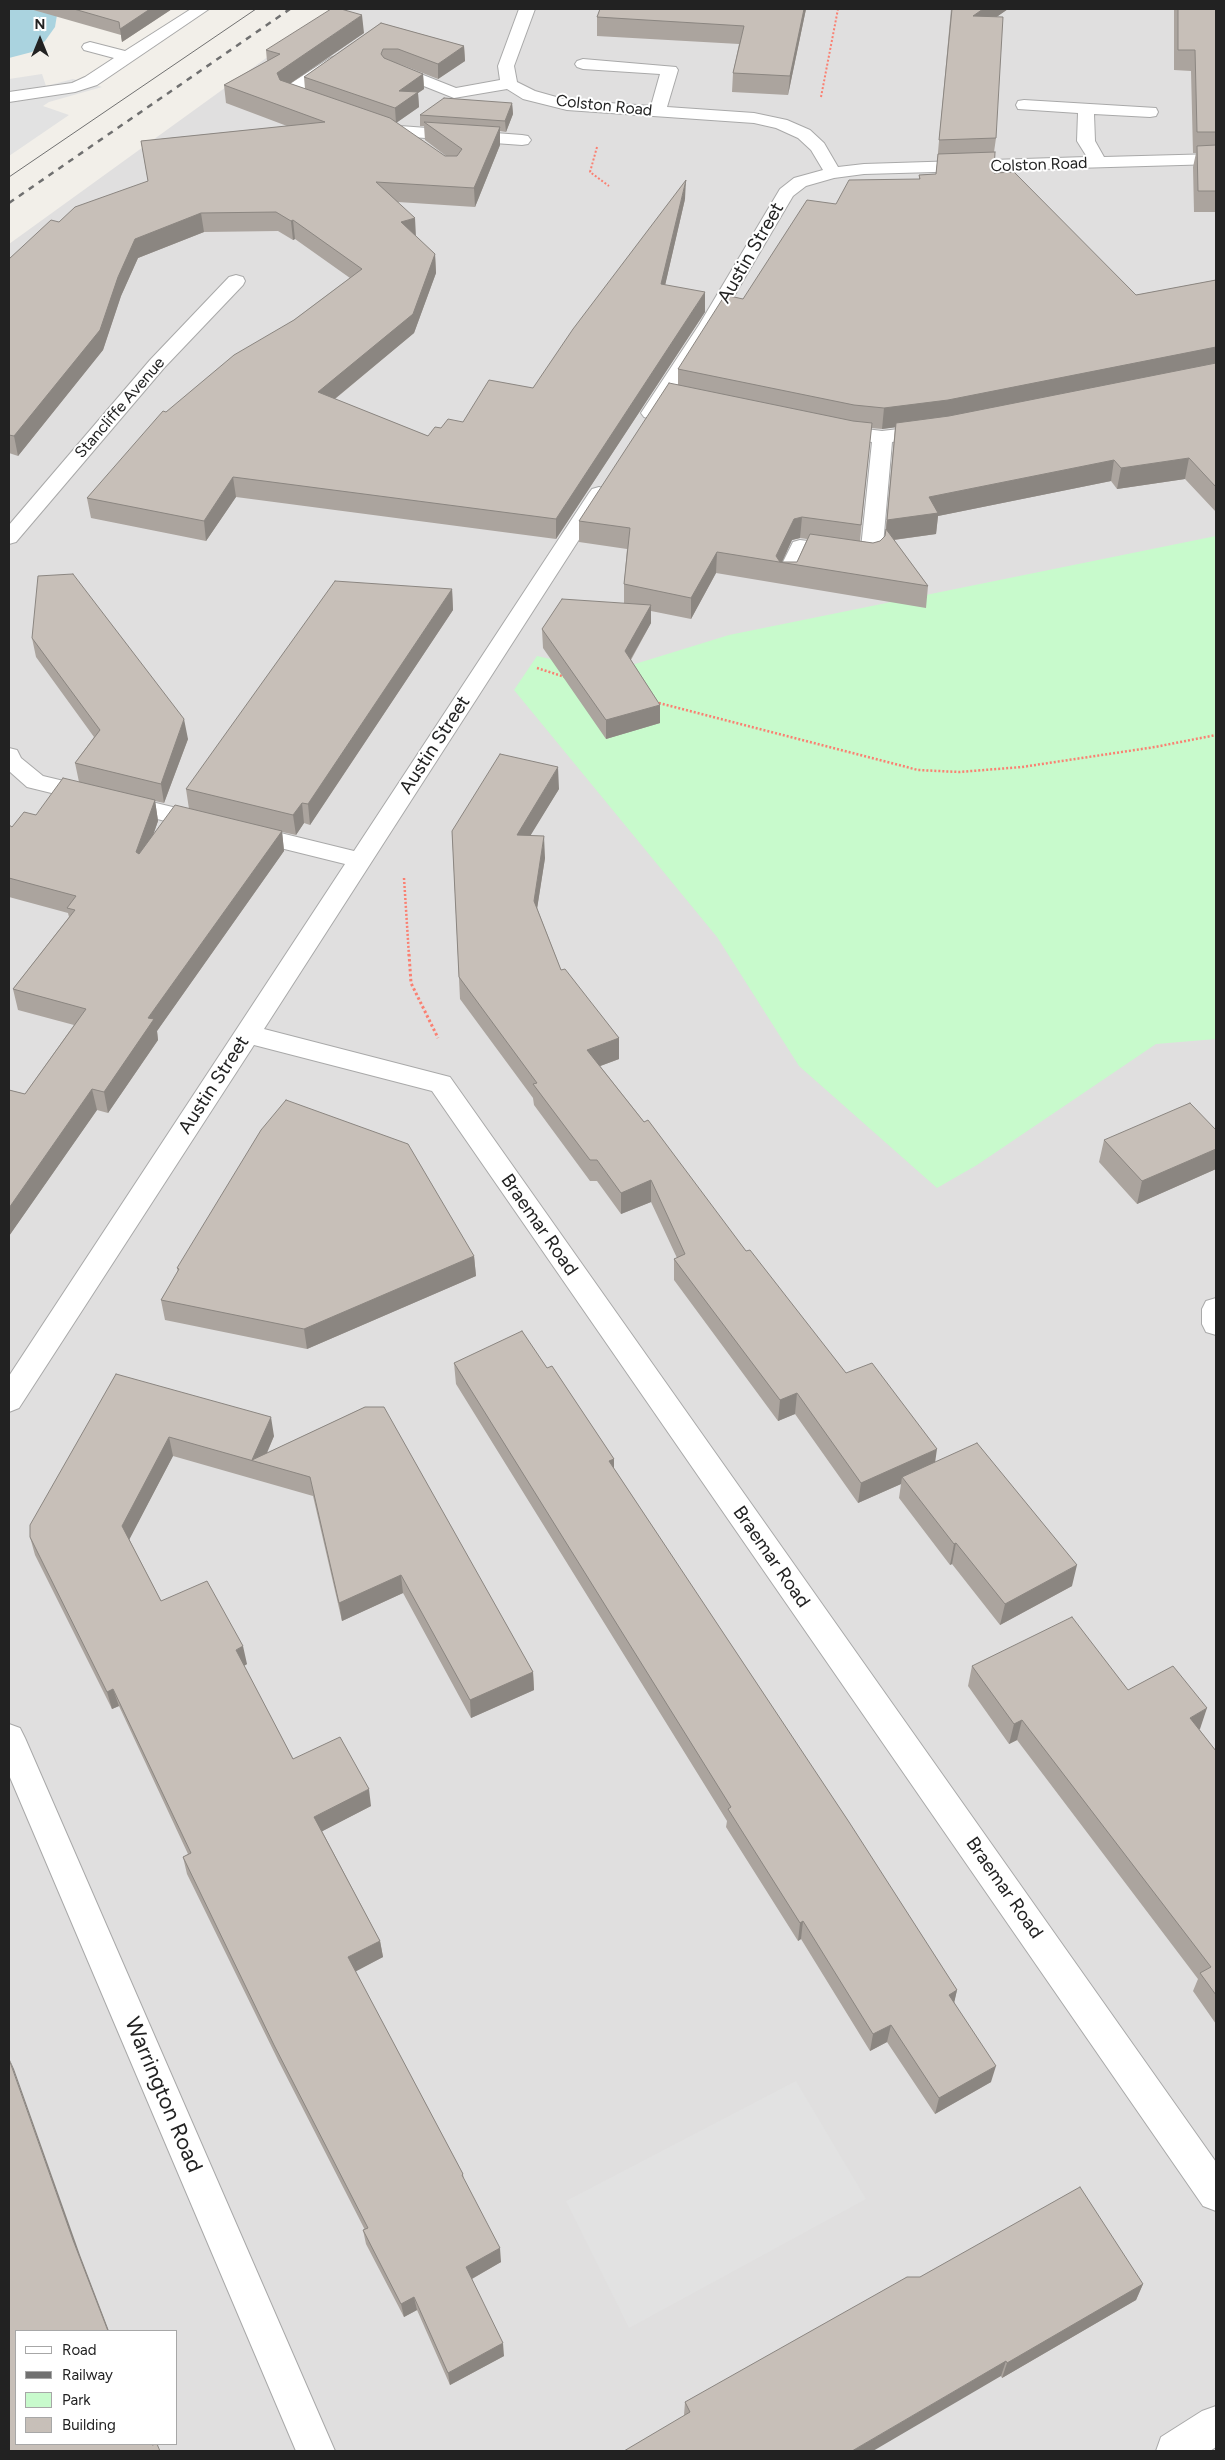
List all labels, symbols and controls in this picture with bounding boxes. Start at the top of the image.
north arrow [15,15,65,65]
text: N [35,16,45,33]
street label: Colston Road [555,91,653,121]
street label: Colston Road [990,154,1088,176]
street label: Austin Street [713,199,789,307]
street label: Stancliffe Avenue [71,354,169,462]
street label: Austin Street [395,692,475,798]
street label: Austin Street [174,1032,254,1138]
street label: Braemar Road [496,1170,582,1280]
street label: Braemar Road [728,1502,814,1612]
street label: Braemar Road [961,1833,1047,1943]
street label: Warrington Road [118,2013,208,2177]
legend [15,2330,178,2445]
text: Road [62,2341,97,2359]
text: Railway [62,2366,113,2384]
text: Park [62,2391,91,2409]
text: Building [62,2416,116,2434]

